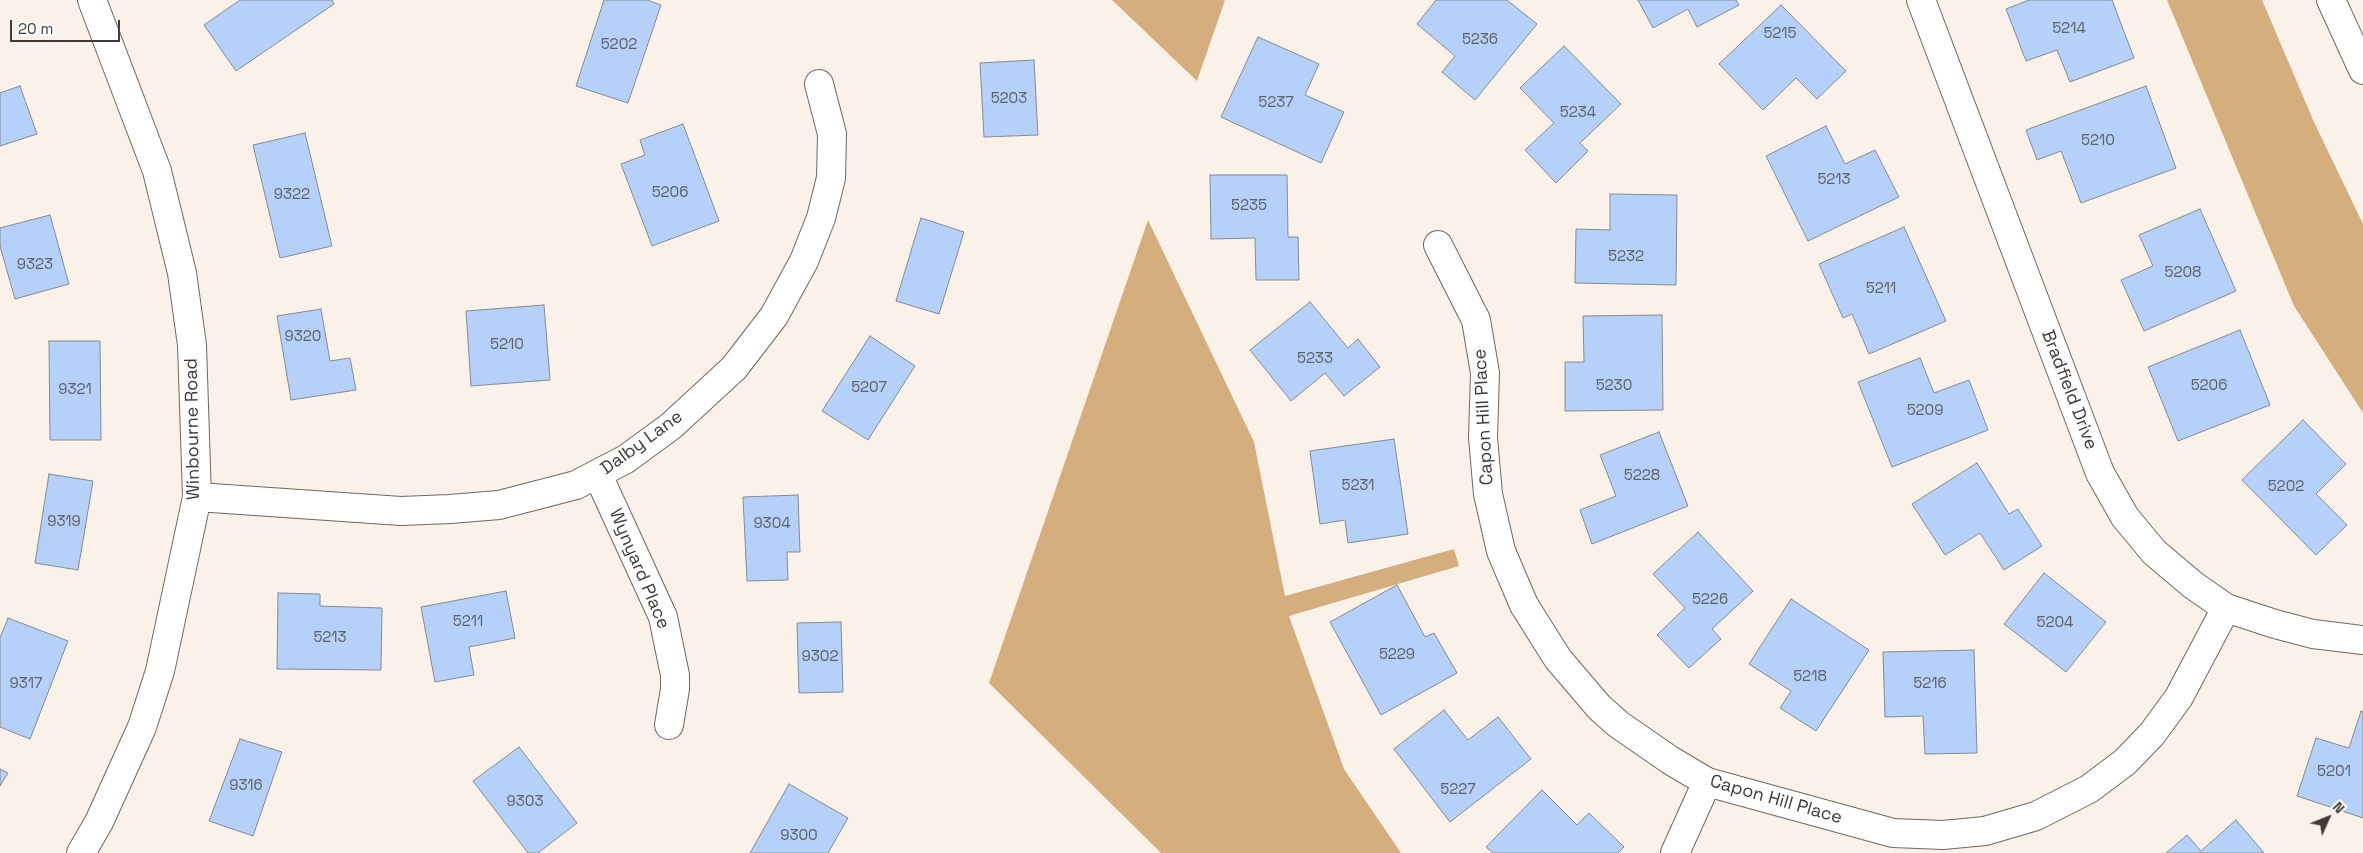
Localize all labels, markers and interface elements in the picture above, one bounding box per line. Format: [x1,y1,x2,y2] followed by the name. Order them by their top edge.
[12,10,122,42] scale bar
[18,19,53,38] text: 20 m
[2052,20,2086,38] house number: 5214
[1763,25,1797,43] house number: 5215
[1462,31,1498,49] house number: 5236
[601,36,637,54] house number: 5202
[991,90,1027,108] house number: 5203
[1258,94,1294,112] house number: 5237
[1560,104,1596,122] house number: 5234
[2081,132,2115,150] house number: 5210
[1817,171,1851,189] house number: 5213
[652,184,688,202] house number: 5206
[274,186,310,204] house number: 9322
[1231,197,1267,215] house number: 5235
[1608,248,1644,266] house number: 5232
[17,256,53,274] house number: 9323
[2165,264,2201,282] house number: 5208
[1866,280,1896,298] house number: 5211
[2036,327,2102,453] street label: Bradfield Drive
[285,328,321,346] house number: 9320
[490,336,524,354] house number: 5210
[1470,348,1498,486] street label: Capon Hill Place
[1297,350,1333,368] house number: 5233
[181,358,205,500] street label: Winbourne Road
[1596,377,1632,395] house number: 5230
[2191,377,2227,395] house number: 5206
[851,379,887,397] house number: 5207
[58,381,92,399] house number: 9321
[1907,402,1943,420] house number: 5209
[597,406,687,480] street label: Dalby Lane
[1624,467,1660,485] house number: 5228
[1342,477,1374,495] house number: 5231
[2268,478,2304,496] house number: 5202
[604,506,674,632] street label: Wynyard Place
[47,513,81,531] house number: 9319
[753,515,791,533] house number: 9304
[1692,591,1728,609] house number: 5226
[453,613,483,631] house number: 5211
[2037,614,2073,632] house number: 5204
[313,629,347,647] house number: 5213
[1379,646,1415,664] house number: 5229
[802,648,838,666] house number: 9302
[1793,668,1827,686] house number: 5218
[10,675,42,693] house number: 9317
[1913,675,1947,693] house number: 5216
[2317,763,2351,781] house number: 5201
[1707,771,1845,829] street label: Capon Hill Place
[229,777,263,795] house number: 9316
[1440,781,1476,799] house number: 5227
[507,793,543,811] house number: 9303
[2303,793,2353,843] north arrow
[2329,798,2349,817] text: N
[780,827,818,845] house number: 9300

